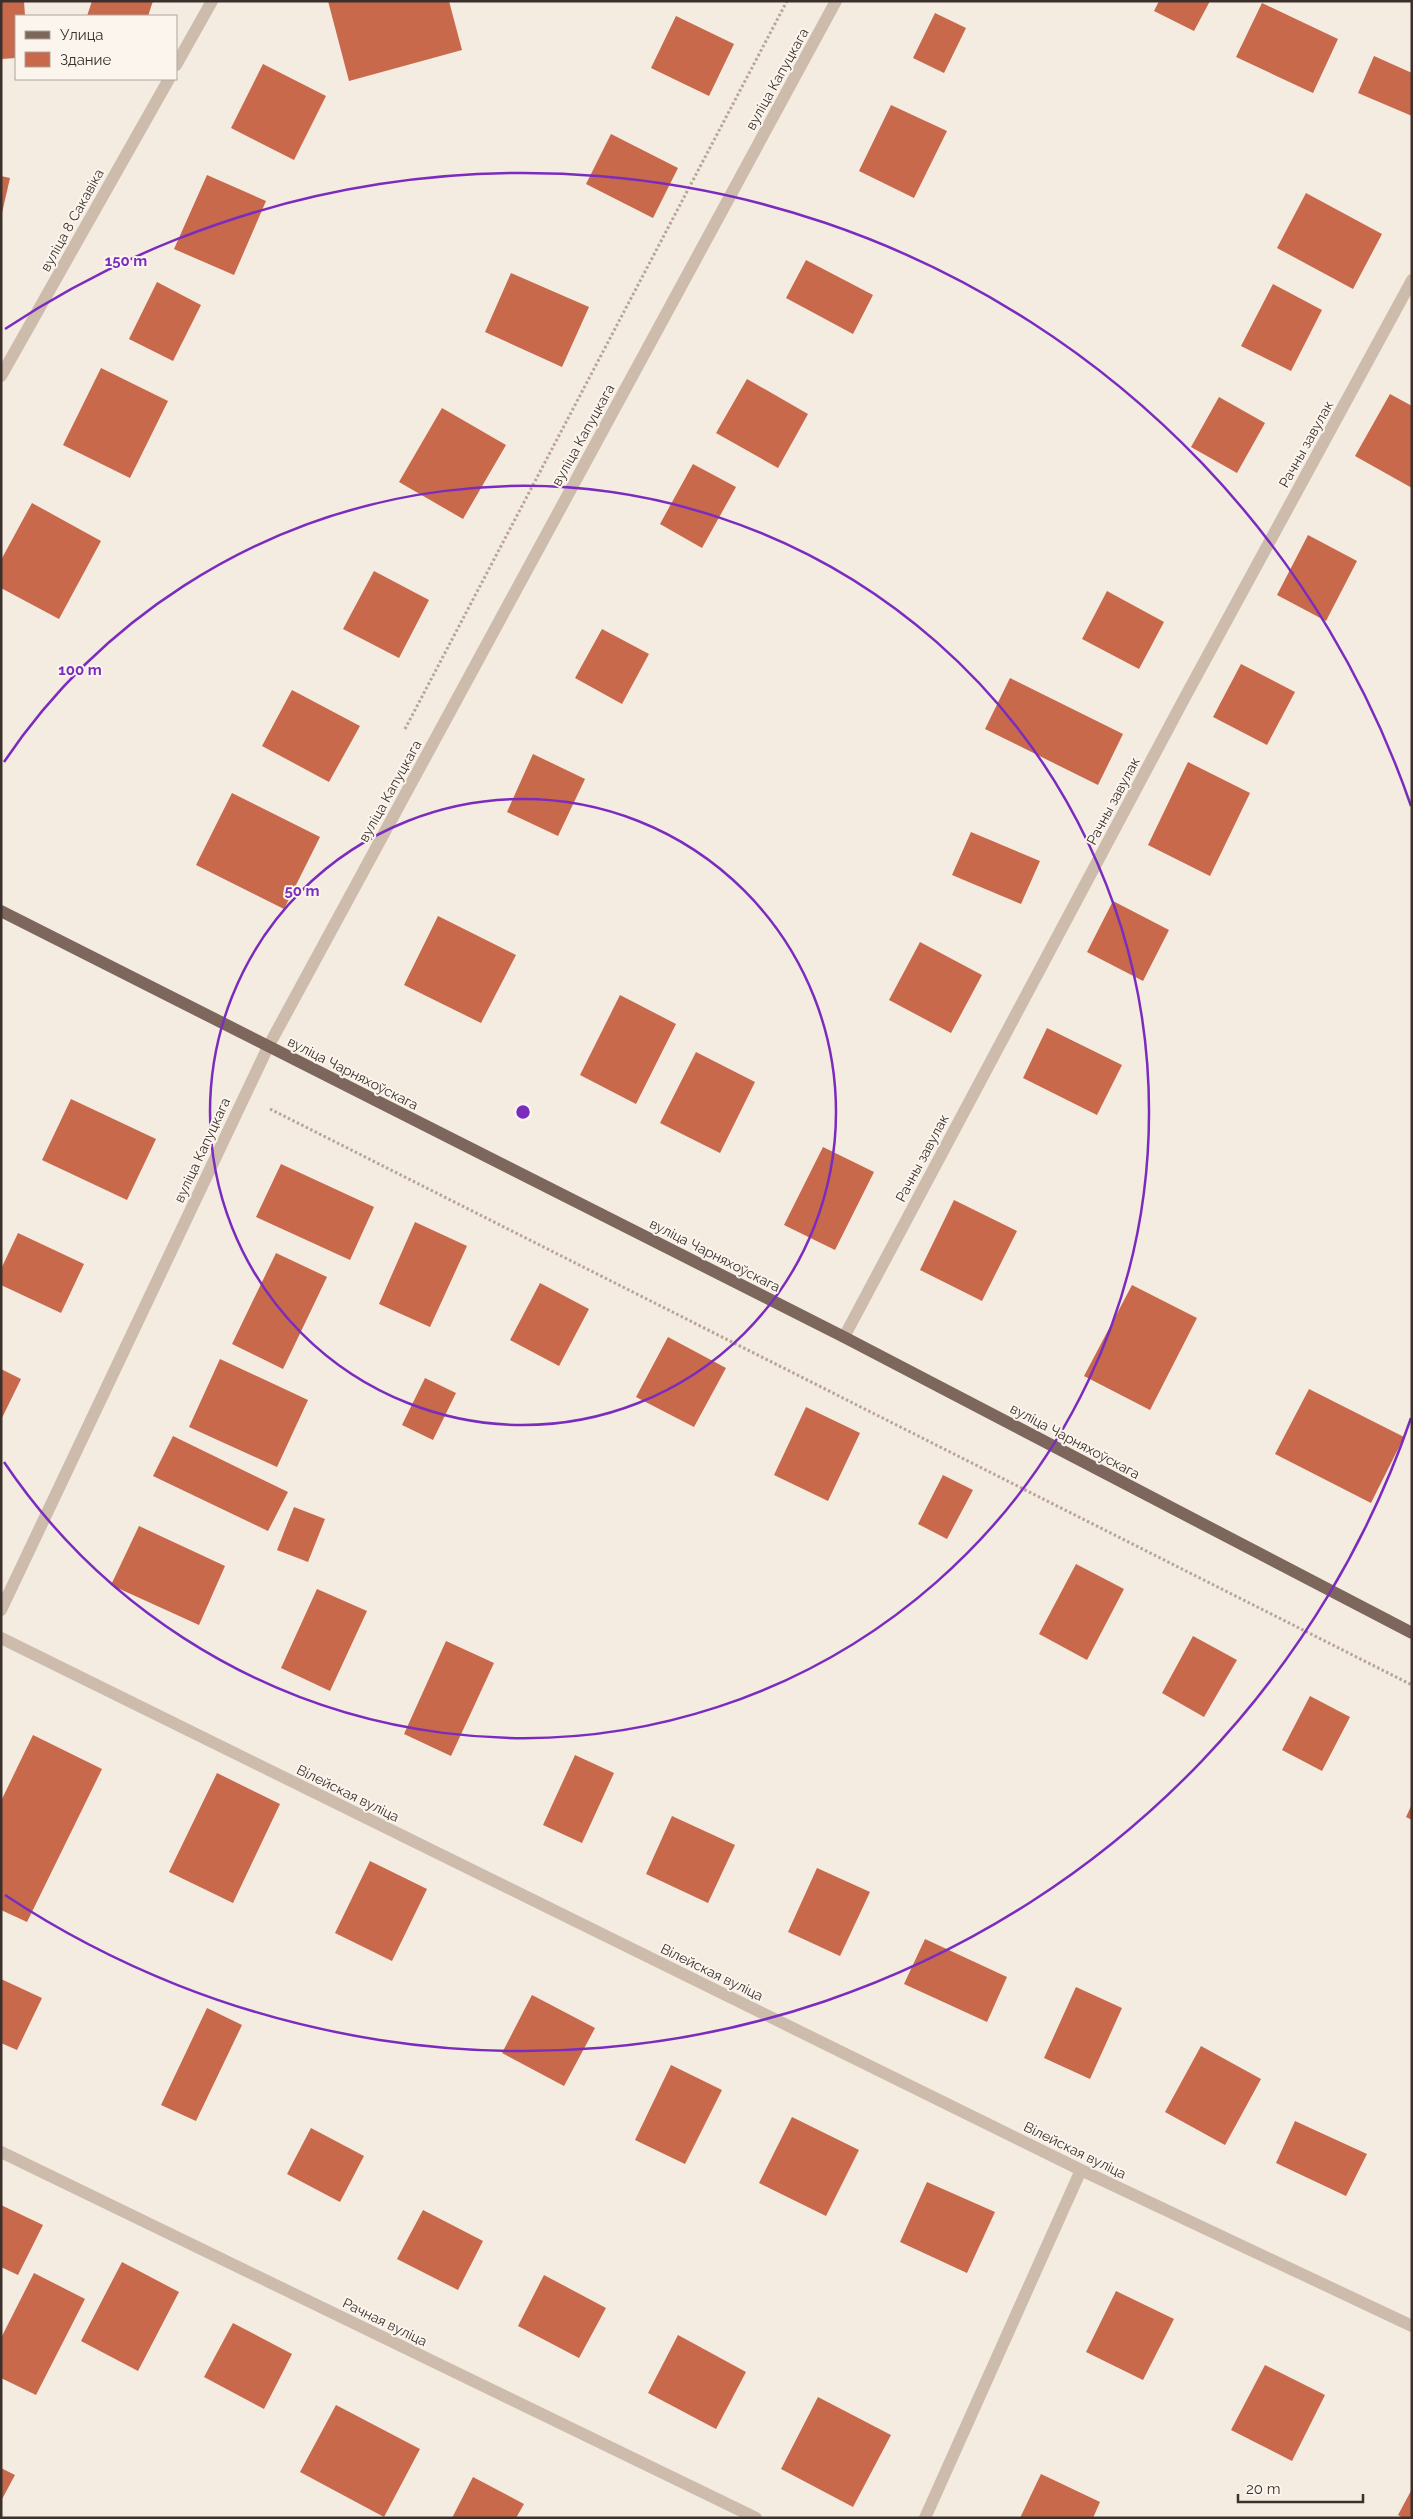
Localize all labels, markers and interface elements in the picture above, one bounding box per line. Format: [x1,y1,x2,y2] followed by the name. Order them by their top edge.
[15,15,178,80] legend
[742,25,812,133] street label: вуліца Капуцкага
[60,26,104,44] text: Улица
[60,51,112,69] text: Здание
[37,166,107,274] street label: вуліца 8 Сакавіка
[105,252,147,270] text: 150 m
[548,381,618,489] street label: вуліца Капуцкага
[1276,398,1336,490] street label: Рачны завулак
[58,661,102,679] text: 100 m
[355,737,425,845] street label: вуліца Капуцкага
[1083,755,1143,847] street label: Рачны завулак
[284,882,320,900] text: 50 m
[285,1033,421,1113] street label: вуліца Чарняхоўскага
[171,1095,233,1205] street label: вуліца Капуцкага
[514,1103,532,1121] centre of rings
[892,1112,952,1204] street label: Рачны завулак
[647,1215,783,1295] street label: вуліца Чарняхоўскага
[1007,1400,1143,1482] street label: вуліца Чарняхоўскага
[294,1761,402,1825] street label: Вілейская вуліца
[658,1940,766,2004] street label: Вілейская вуліца
[1021,2118,1129,2182] street label: Вілейская вуліца
[340,2295,430,2349] street label: Рачная вуліца
[1238,2472,1363,2504] scale bar
[1246,2480,1281,2498] text: 20 m

